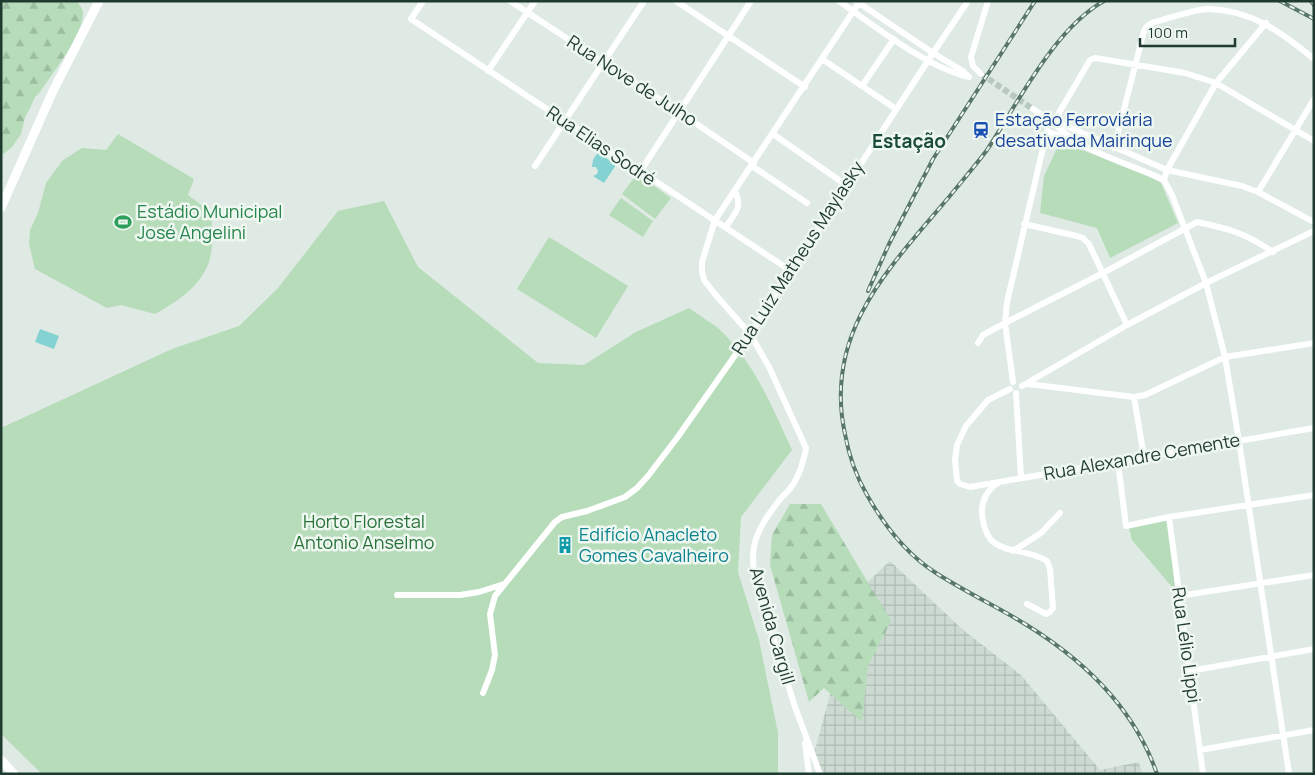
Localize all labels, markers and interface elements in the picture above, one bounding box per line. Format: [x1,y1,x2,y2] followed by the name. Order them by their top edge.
[1140,15,1235,47] scale bar
[1148,22,1188,43] text: 100 m
[563,29,702,131] street label: Rua Nove de Julho
[542,100,661,191] street label: Rua Elias Sodré
[995,107,1173,152] place label: Estação Ferroviária desativada Mairinque
[971,120,991,140] station icon: Estação Ferroviária desativada Mairinque
[872,128,946,154] district label: Estação
[725,156,869,359] street label: Rua Luiz Matheus Maylasky
[137,199,283,244] place label: Estádio Municipal José Angelini
[113,212,133,232] sports icon: Estádio Municipal José Angelini
[1042,427,1242,485] street label: Rua Alexandre Cemente
[294,509,434,554] park label: Horto Florestal Antonio Anselmo
[579,522,729,567] place label: Edifício Anacleto Gomes Cavalheiro
[555,535,575,555] building icon: Edifício Anacleto Gomes Cavalheiro
[745,564,801,687] street label: Avenida Cargill
[1167,585,1207,704] street label: Rua Lélio Lippi

